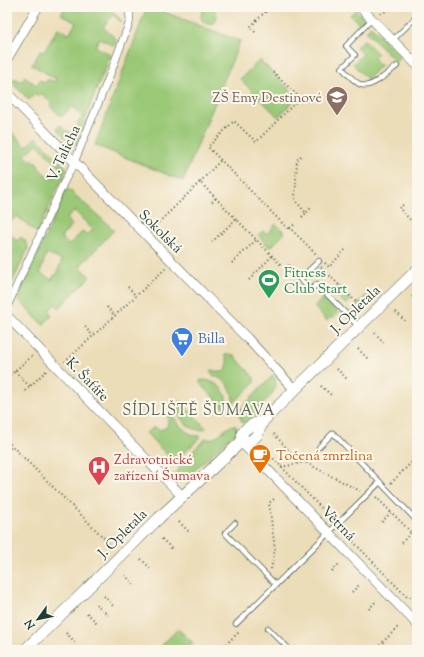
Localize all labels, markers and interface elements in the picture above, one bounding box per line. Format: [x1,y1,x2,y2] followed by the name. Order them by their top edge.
[324,84,350,117] school or university icon: ZŠ Emy Destinové
[213,89,322,109] place label: ZŠ Emy Destinové
[43,122,87,185] street label: V. Talicha
[133,206,186,259] street label: Sokolská
[284,264,347,300] place label: Fitness Club Start
[256,267,282,300] sports icon: Fitness Club Start
[326,281,386,340] street label: J. Opletala
[169,325,195,358] supermarket icon: Billa
[198,330,226,350] place label: Billa
[61,354,113,407] street label: K. Šafáře
[122,400,276,422] district label: SÍDLIŠTĚ ŠUMAVA
[247,442,273,475] cafe icon: Točená zmrzlina
[276,447,373,467] place label: Točená zmrzlina
[114,451,210,487] place label: Zdravotnické zařízení Šumava
[86,454,112,487] hospital icon: Zdravotnické zařízení Šumava
[316,503,359,547] street label: Větrná
[94,505,153,564] street label: J. Opletala
[18,599,58,639] north arrow
[21,616,40,633] text: N

